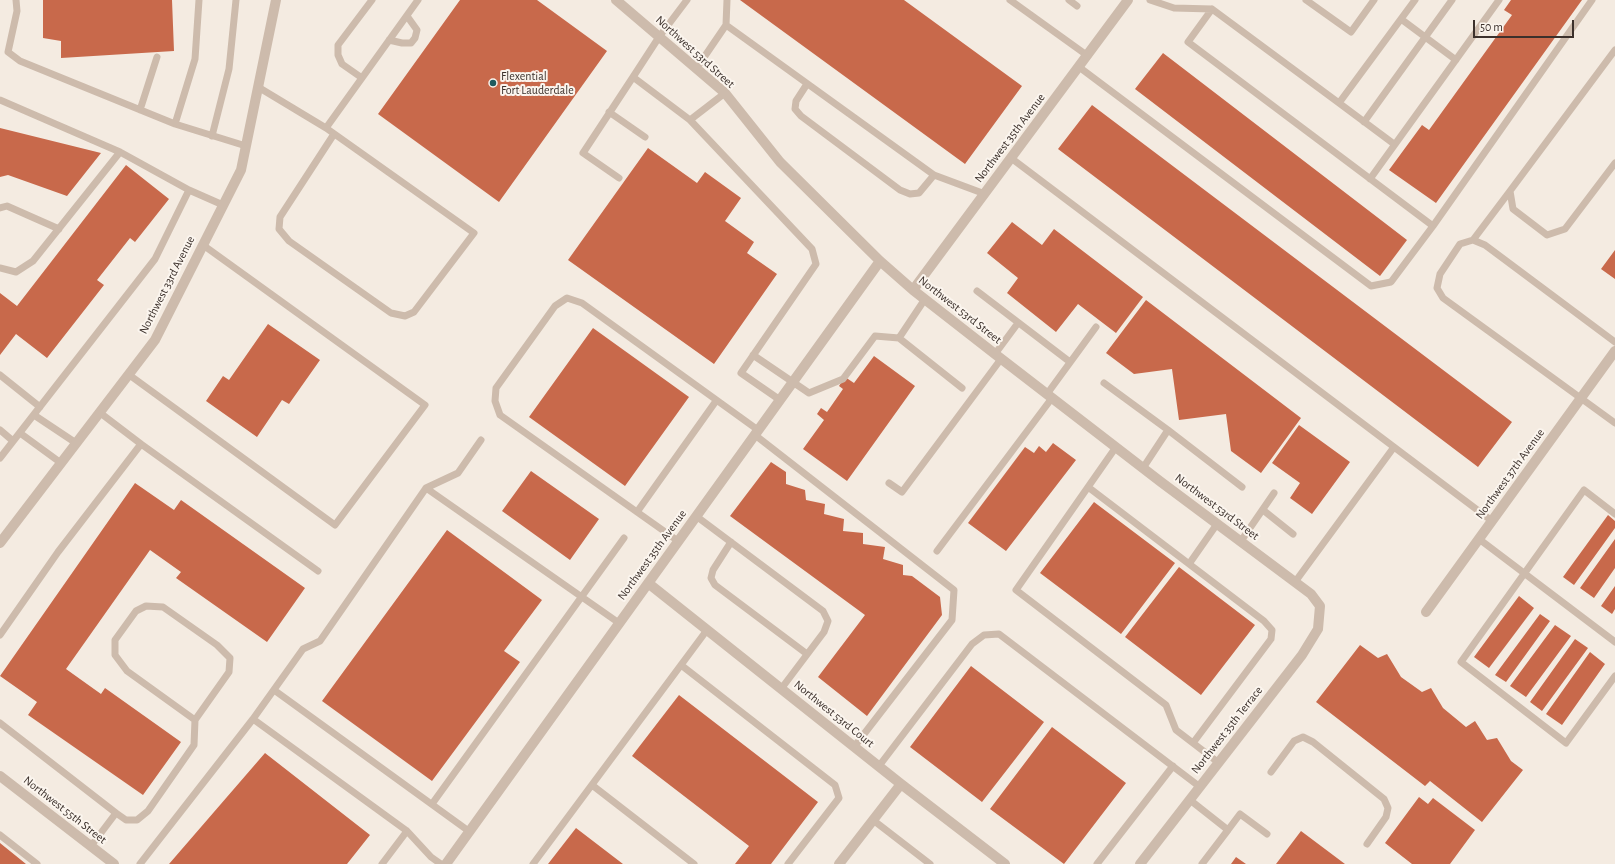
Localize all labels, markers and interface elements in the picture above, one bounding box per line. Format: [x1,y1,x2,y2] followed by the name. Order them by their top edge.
[1475,12,1576,38] scale bar
[653,13,737,91] street label: Northwest 53rd Street
[1480,21,1503,33] text: 50 m
[501,69,574,97] place label: Flexential Fort Lauderdale
[488,78,498,88] marker: Flexential Fort Lauderdale
[972,90,1048,186] street label: Northwest 35th Avenue
[136,234,198,336] street label: Northwest 33rd Avenue
[916,273,1004,347] street label: Northwest 53rd Street
[1472,426,1548,522] street label: Northwest 37th Avenue
[1172,471,1262,543] street label: Northwest 53rd Street
[614,507,690,603] street label: Northwest 35th Avenue
[791,677,877,751] street label: Northwest 53rd Court
[1188,683,1266,777] street label: Northwest 35th Terrace
[21,773,109,847] street label: Northwest 55th Street

